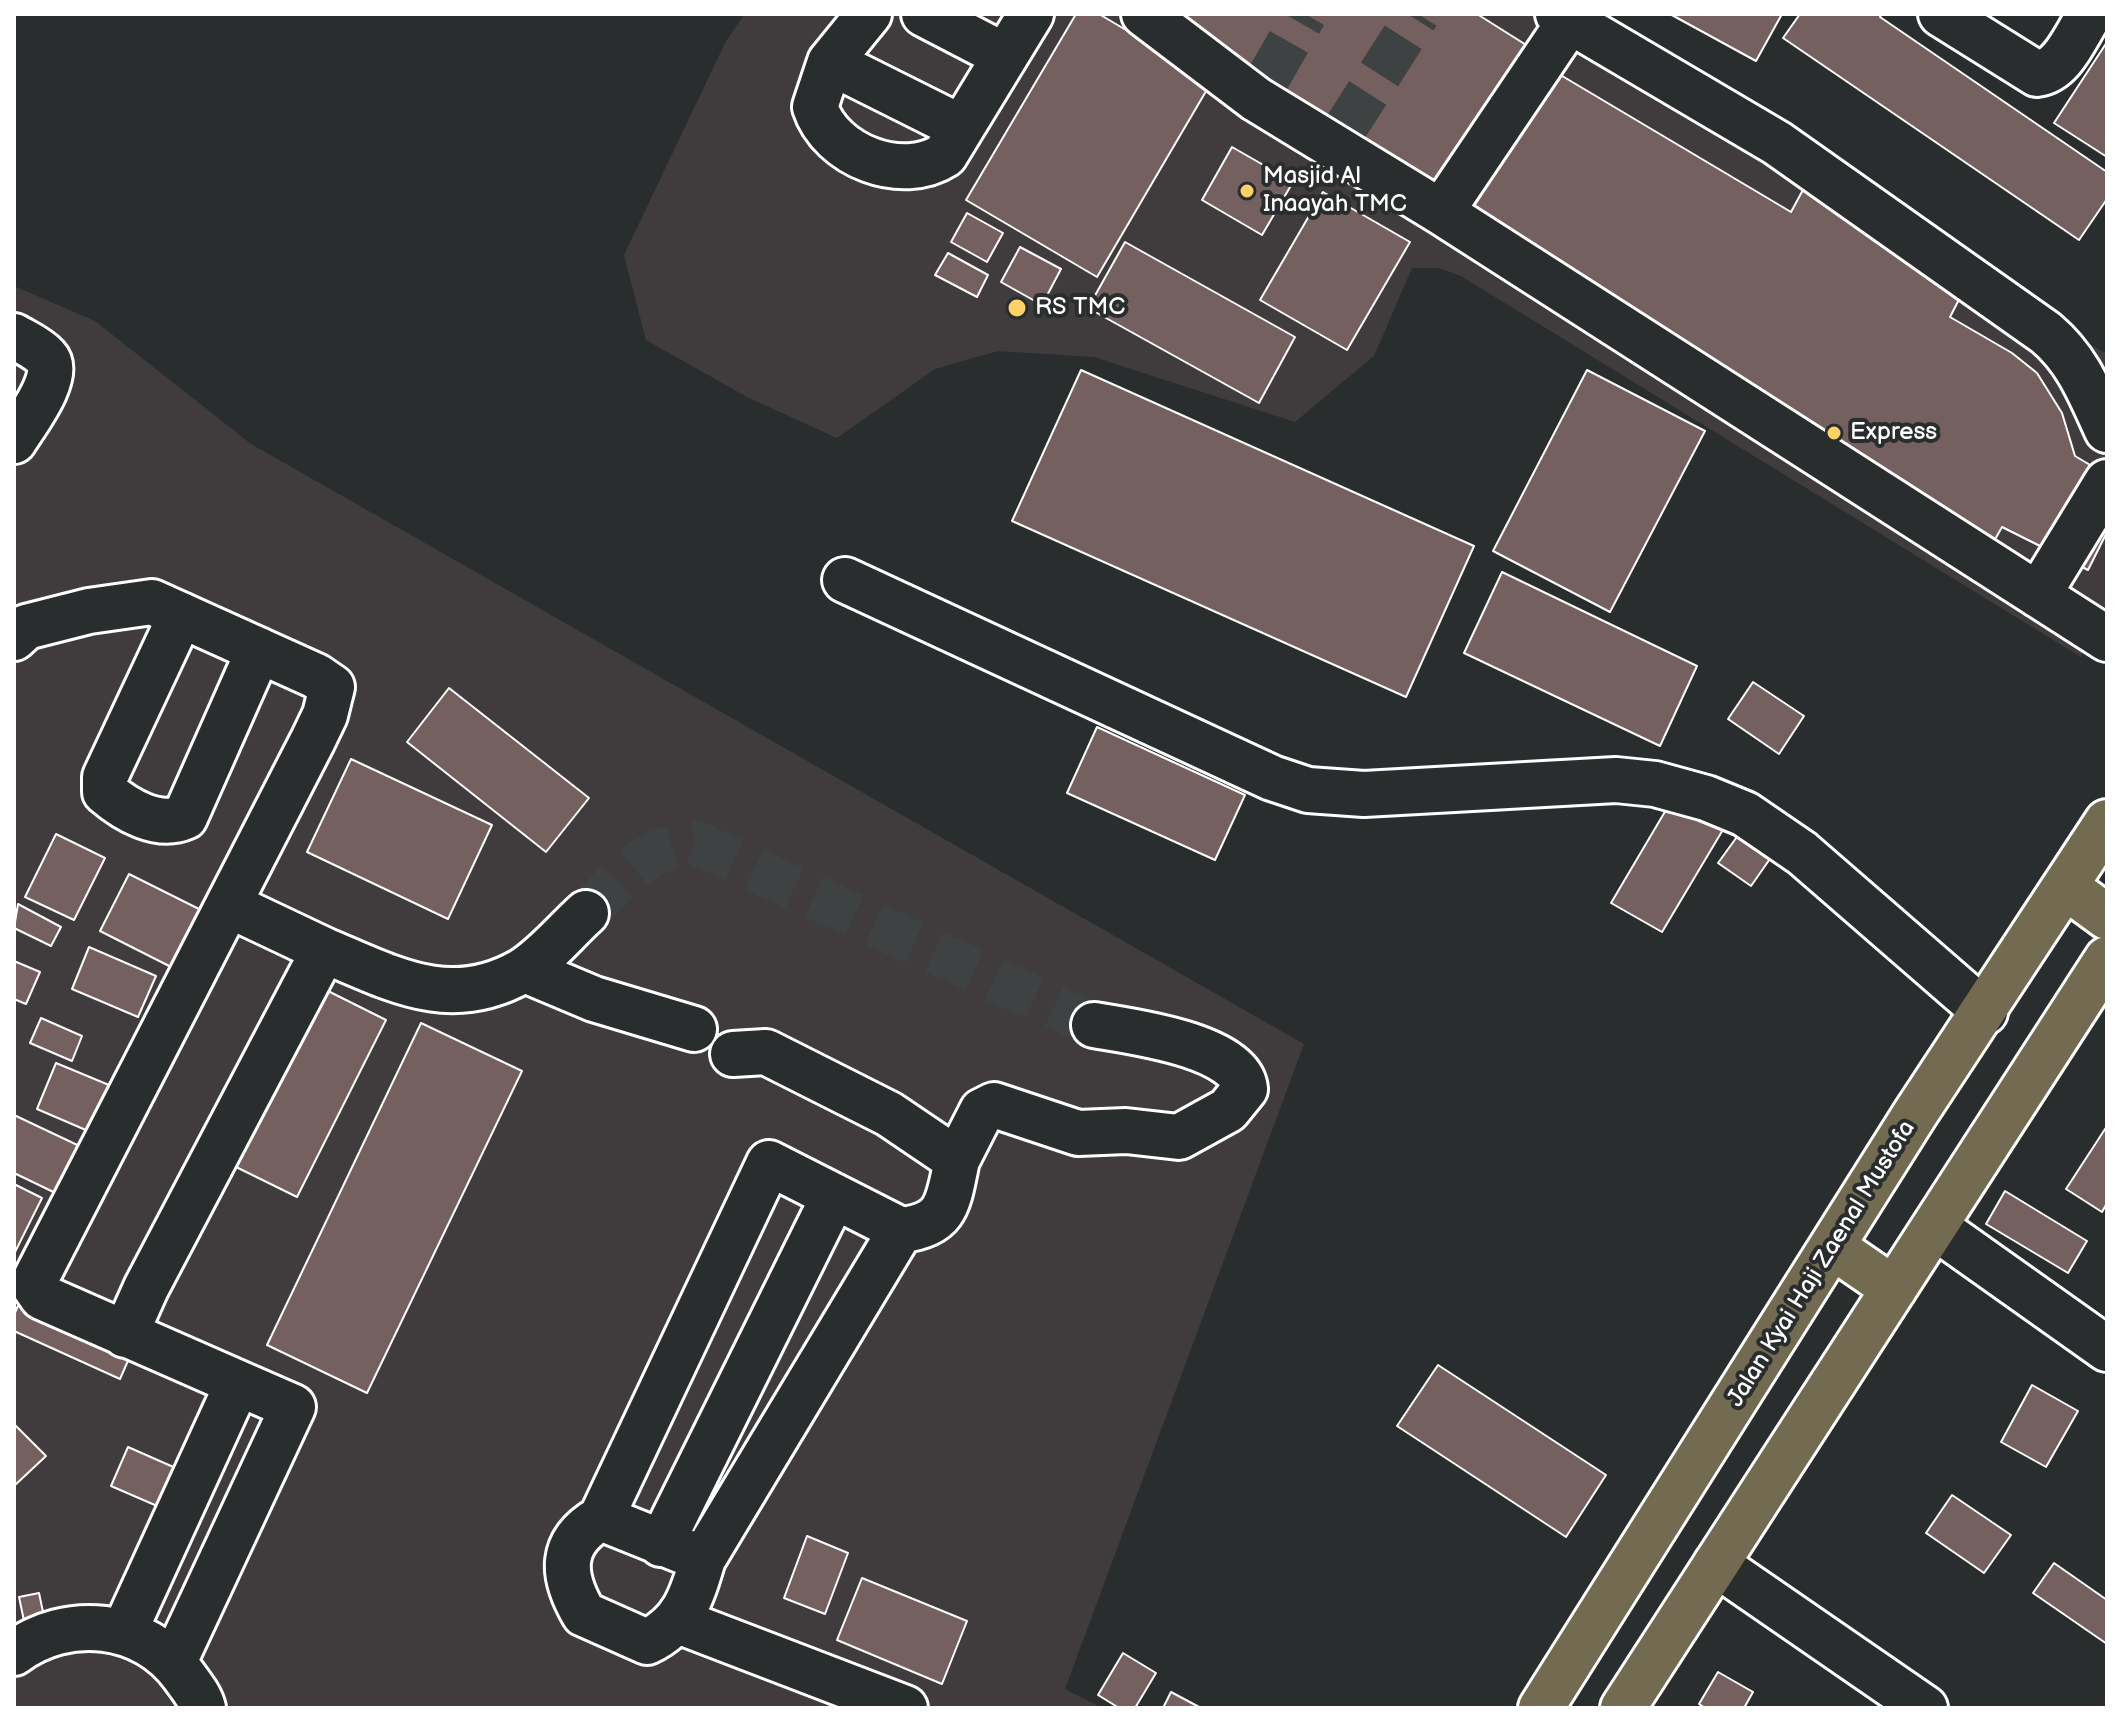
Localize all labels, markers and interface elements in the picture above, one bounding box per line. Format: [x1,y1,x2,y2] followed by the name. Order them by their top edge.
[1263,163,1407,219] place label: Masjid Al Inaayah TMC
[1238,182,1256,200] marker: Masjid Al Inaayah TMC
[1035,294,1125,322] place label: RS TMC
[1006,297,1028,319] marker: RS TMC
[1850,419,1937,447] place label: Express
[1825,424,1843,442] marker: Express
[1722,1116,1922,1412] street label: Jalan Kyai Haji Zaenal Mustofa

